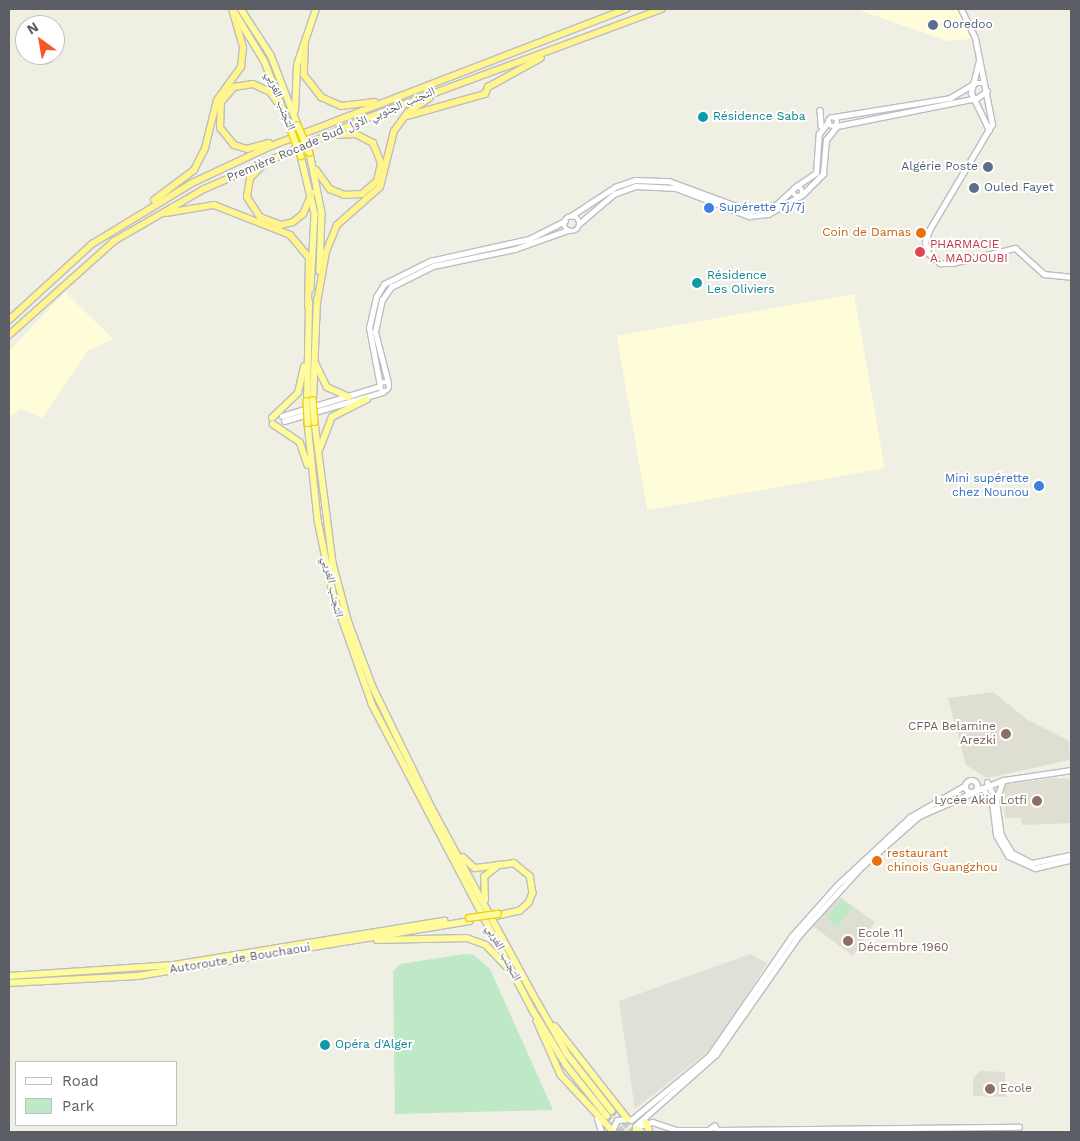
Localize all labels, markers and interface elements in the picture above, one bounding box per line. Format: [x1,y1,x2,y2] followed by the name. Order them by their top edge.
[15,15,65,65] north arrow
[943,18,993,32] place label: Ooredoo
[24,19,41,38] text: N
[927,19,939,31] marker: Ooredoo
[262,70,298,132] street label: التجنب الغربي
[225,84,437,186] street label: Première Rocade Sud التجنب الجنوبي الأول
[713,110,806,124] place label: Résidence Saba
[697,111,709,123] marker: Résidence Saba
[901,160,978,174] place label: Algérie Poste
[982,161,994,173] marker: Algérie Poste
[984,181,1054,195] place label: Ouled Fayet
[968,182,980,194] marker: Ouled Fayet
[719,201,805,215] place label: Supérette 7j/7j
[703,202,715,214] marker: Supérette 7j/7j
[822,226,911,240] place label: Coin de Damas
[915,227,927,239] marker: Coin de Damas
[930,238,1008,266] place label: PHARMACIE A. MADJOUBI
[914,246,926,258] marker: PHARMACIE A. MADJOUBI
[707,269,774,297] place label: Résidence Les Oliviers
[691,277,703,289] marker: Résidence Les Oliviers
[945,472,1029,500] place label: Mini supérette chez Nounou
[1033,480,1045,492] marker: Mini supérette chez Nounou
[318,555,346,619] street label: التجنب الغربي
[907,720,996,748] place label: CFPA Belamine Arezki
[1000,728,1012,740] marker: CFPA Belamine Arezki
[934,794,1027,808] place label: Lycée Akid Lotfi
[1031,795,1043,807] marker: Lycée Akid Lotfi
[887,847,998,875] place label: restaurant chinois Guangzhou
[871,855,883,867] marker: restaurant chinois Guangzhou
[482,922,524,984] street label: التجنب الغربي
[858,927,949,955] place label: Ecole 11 Décembre 1960
[842,935,854,947] marker: Ecole 11 Décembre 1960
[168,941,312,977] street label: Autoroute de Bouchaoui
[335,1038,413,1052] place label: Opéra d'Alger
[319,1039,331,1051] marker: Opéra d'Alger
[15,1061,178,1126] legend
[62,1072,99,1090] text: Road
[1000,1082,1032,1096] place label: Ecole
[984,1083,996,1095] marker: Ecole
[62,1097,94,1115] text: Park

